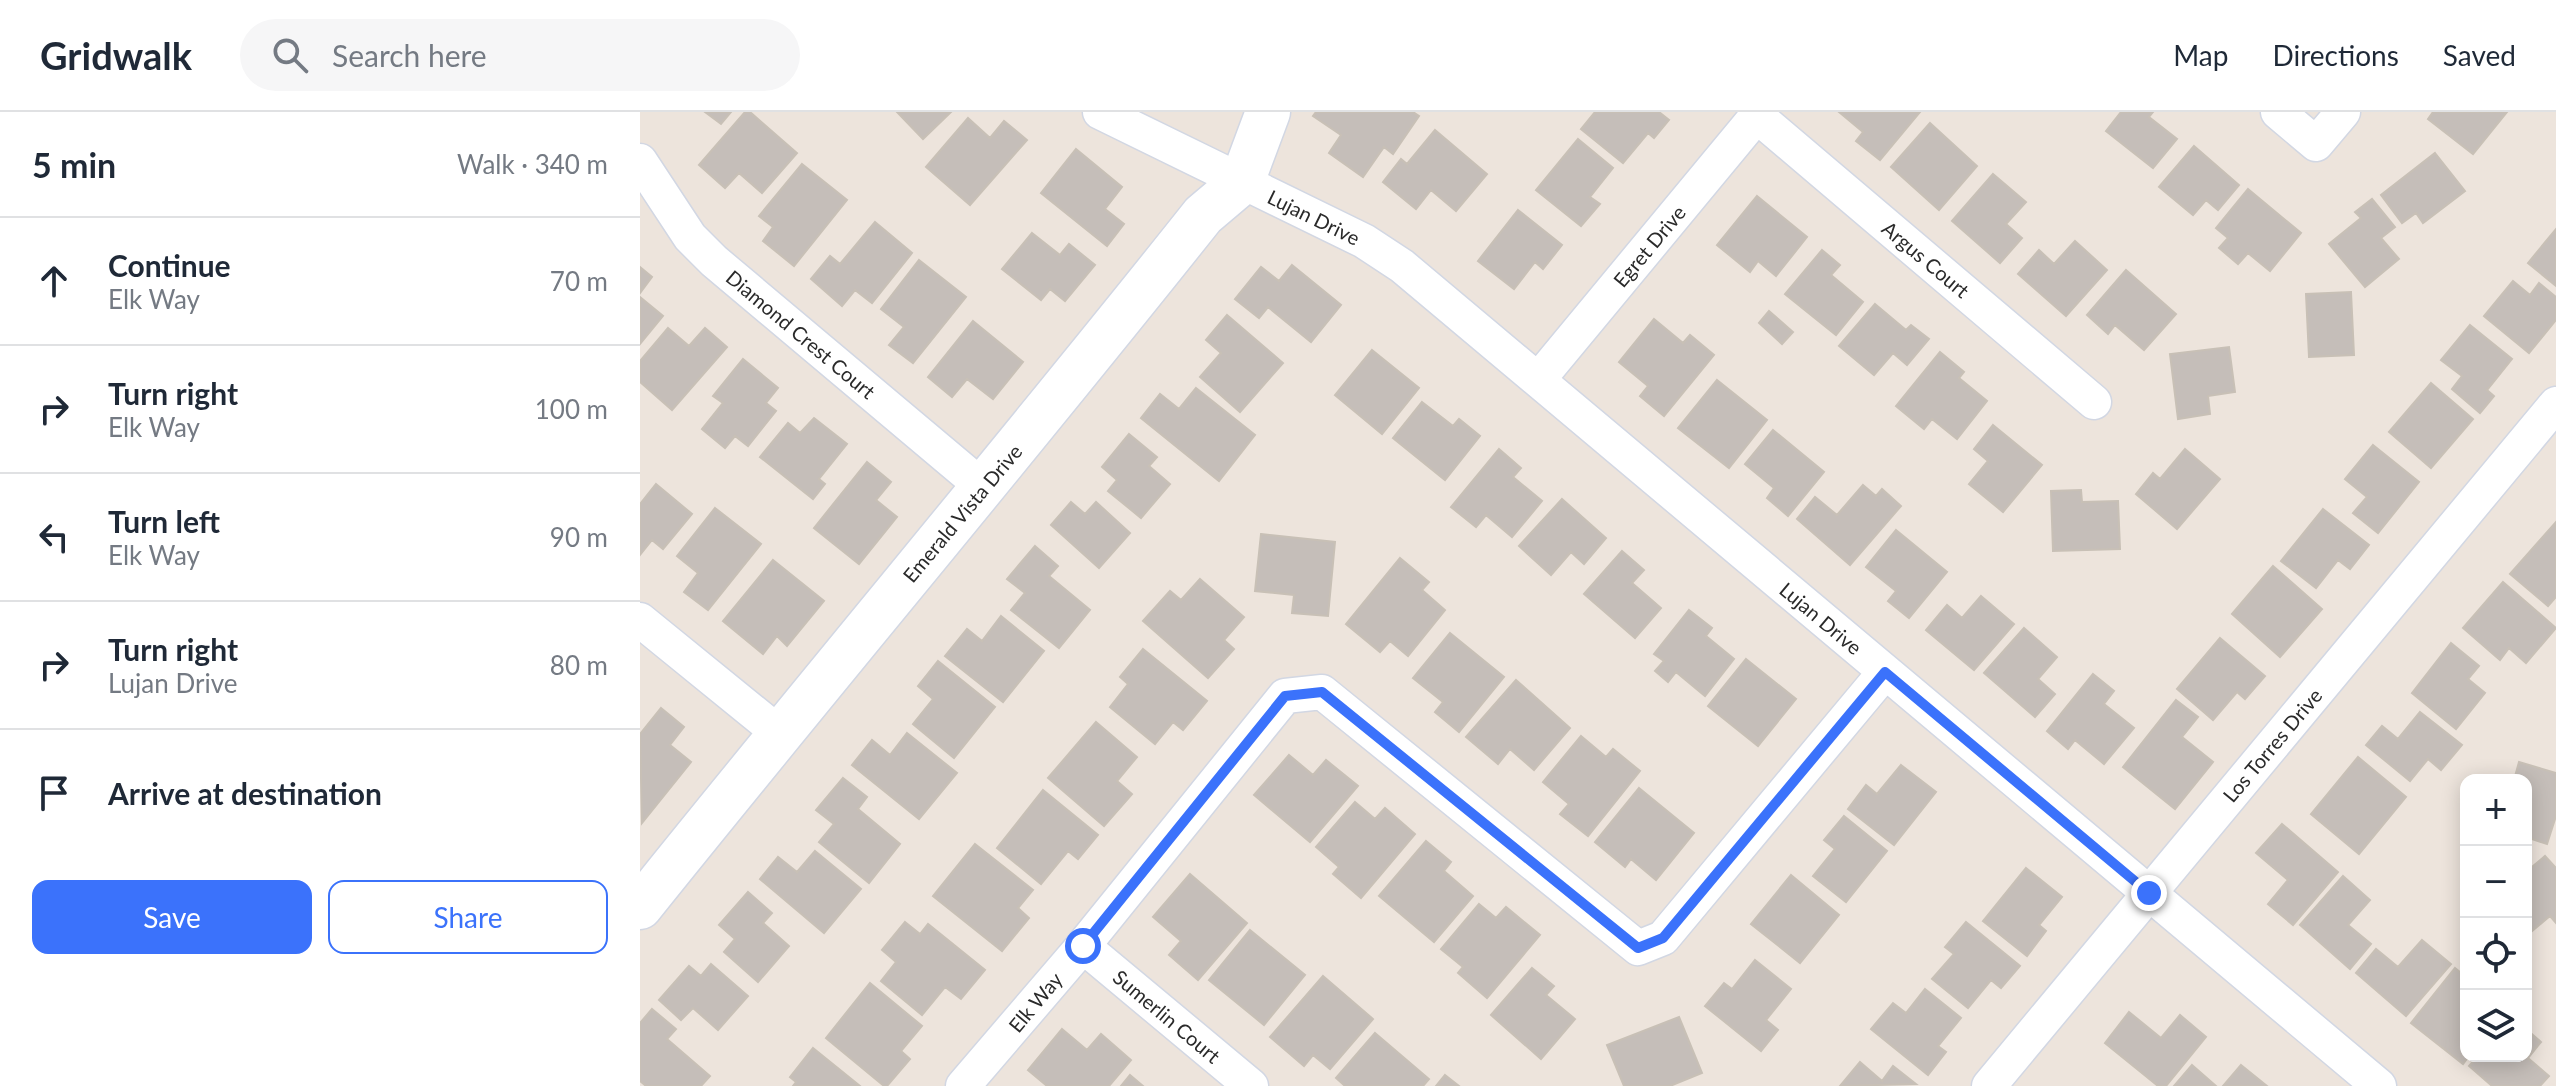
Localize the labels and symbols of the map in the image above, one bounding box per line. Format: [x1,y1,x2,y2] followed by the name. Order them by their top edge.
[1264,184,1364,250] street label: Lujan Drive
[1608,200,1690,292] street label: Egret Drive
[1878,216,1974,302] street label: Argus Court
[722,265,880,403] street label: Diamond Crest Court
[897,439,1027,587] street label: Emerald Vista Drive
[1775,577,1867,659] street label: Lujan Drive
[2218,683,2326,807] street label: Los Torres Drive
[2131,875,2167,911] route end
[1065,928,1101,964] route start
[1109,964,1225,1068] street label: Sumerlin Court
[1003,967,1067,1037] street label: Elk Way

